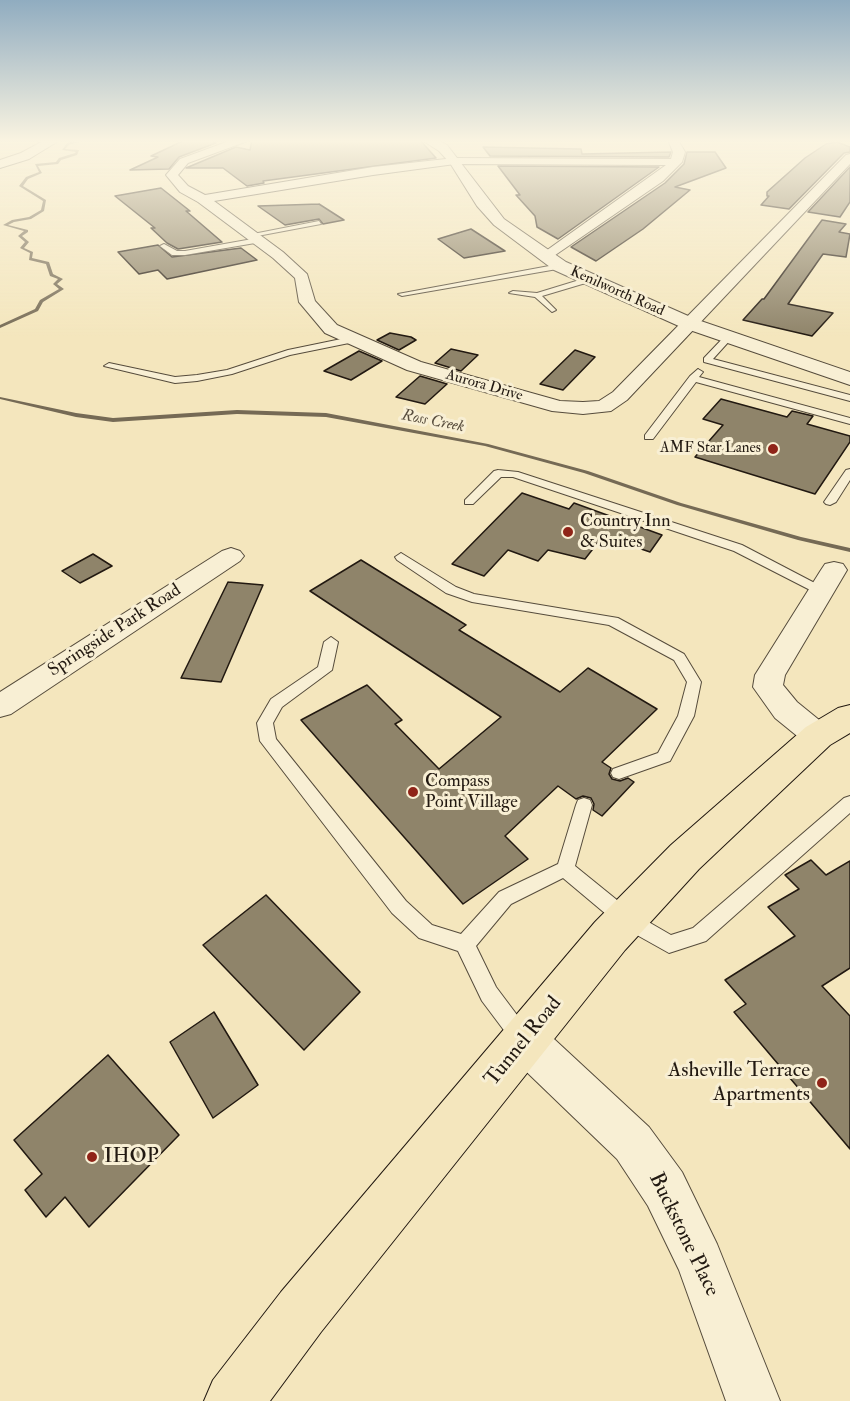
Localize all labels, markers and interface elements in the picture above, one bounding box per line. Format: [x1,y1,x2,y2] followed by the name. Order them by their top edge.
[567,263,667,321] street label: Kenilworth Road
[443,366,525,406] street label: Aurora Drive
[400,407,466,437] water label: Ross Creek
[660,440,761,458] place label: AMF Star Lanes
[766,442,780,456] marker: AMF Star Lanes
[580,511,670,554] place label: Country Inn & Suites
[561,525,575,539] marker: Country Inn & Suites
[45,580,185,682] street label: Springside Park Road
[425,771,518,814] place label: Compass Point Village
[406,785,420,799] marker: Compass Point Village
[480,992,568,1092] street label: Tunnel Road
[668,1058,810,1108] place label: Asheville Terrace Apartments
[815,1076,829,1090] marker: Asheville Terrace Apartments
[104,1144,159,1170] place label: IHOP
[85,1150,99,1164] marker: IHOP
[642,1169,724,1301] street label: Buckstone Place

